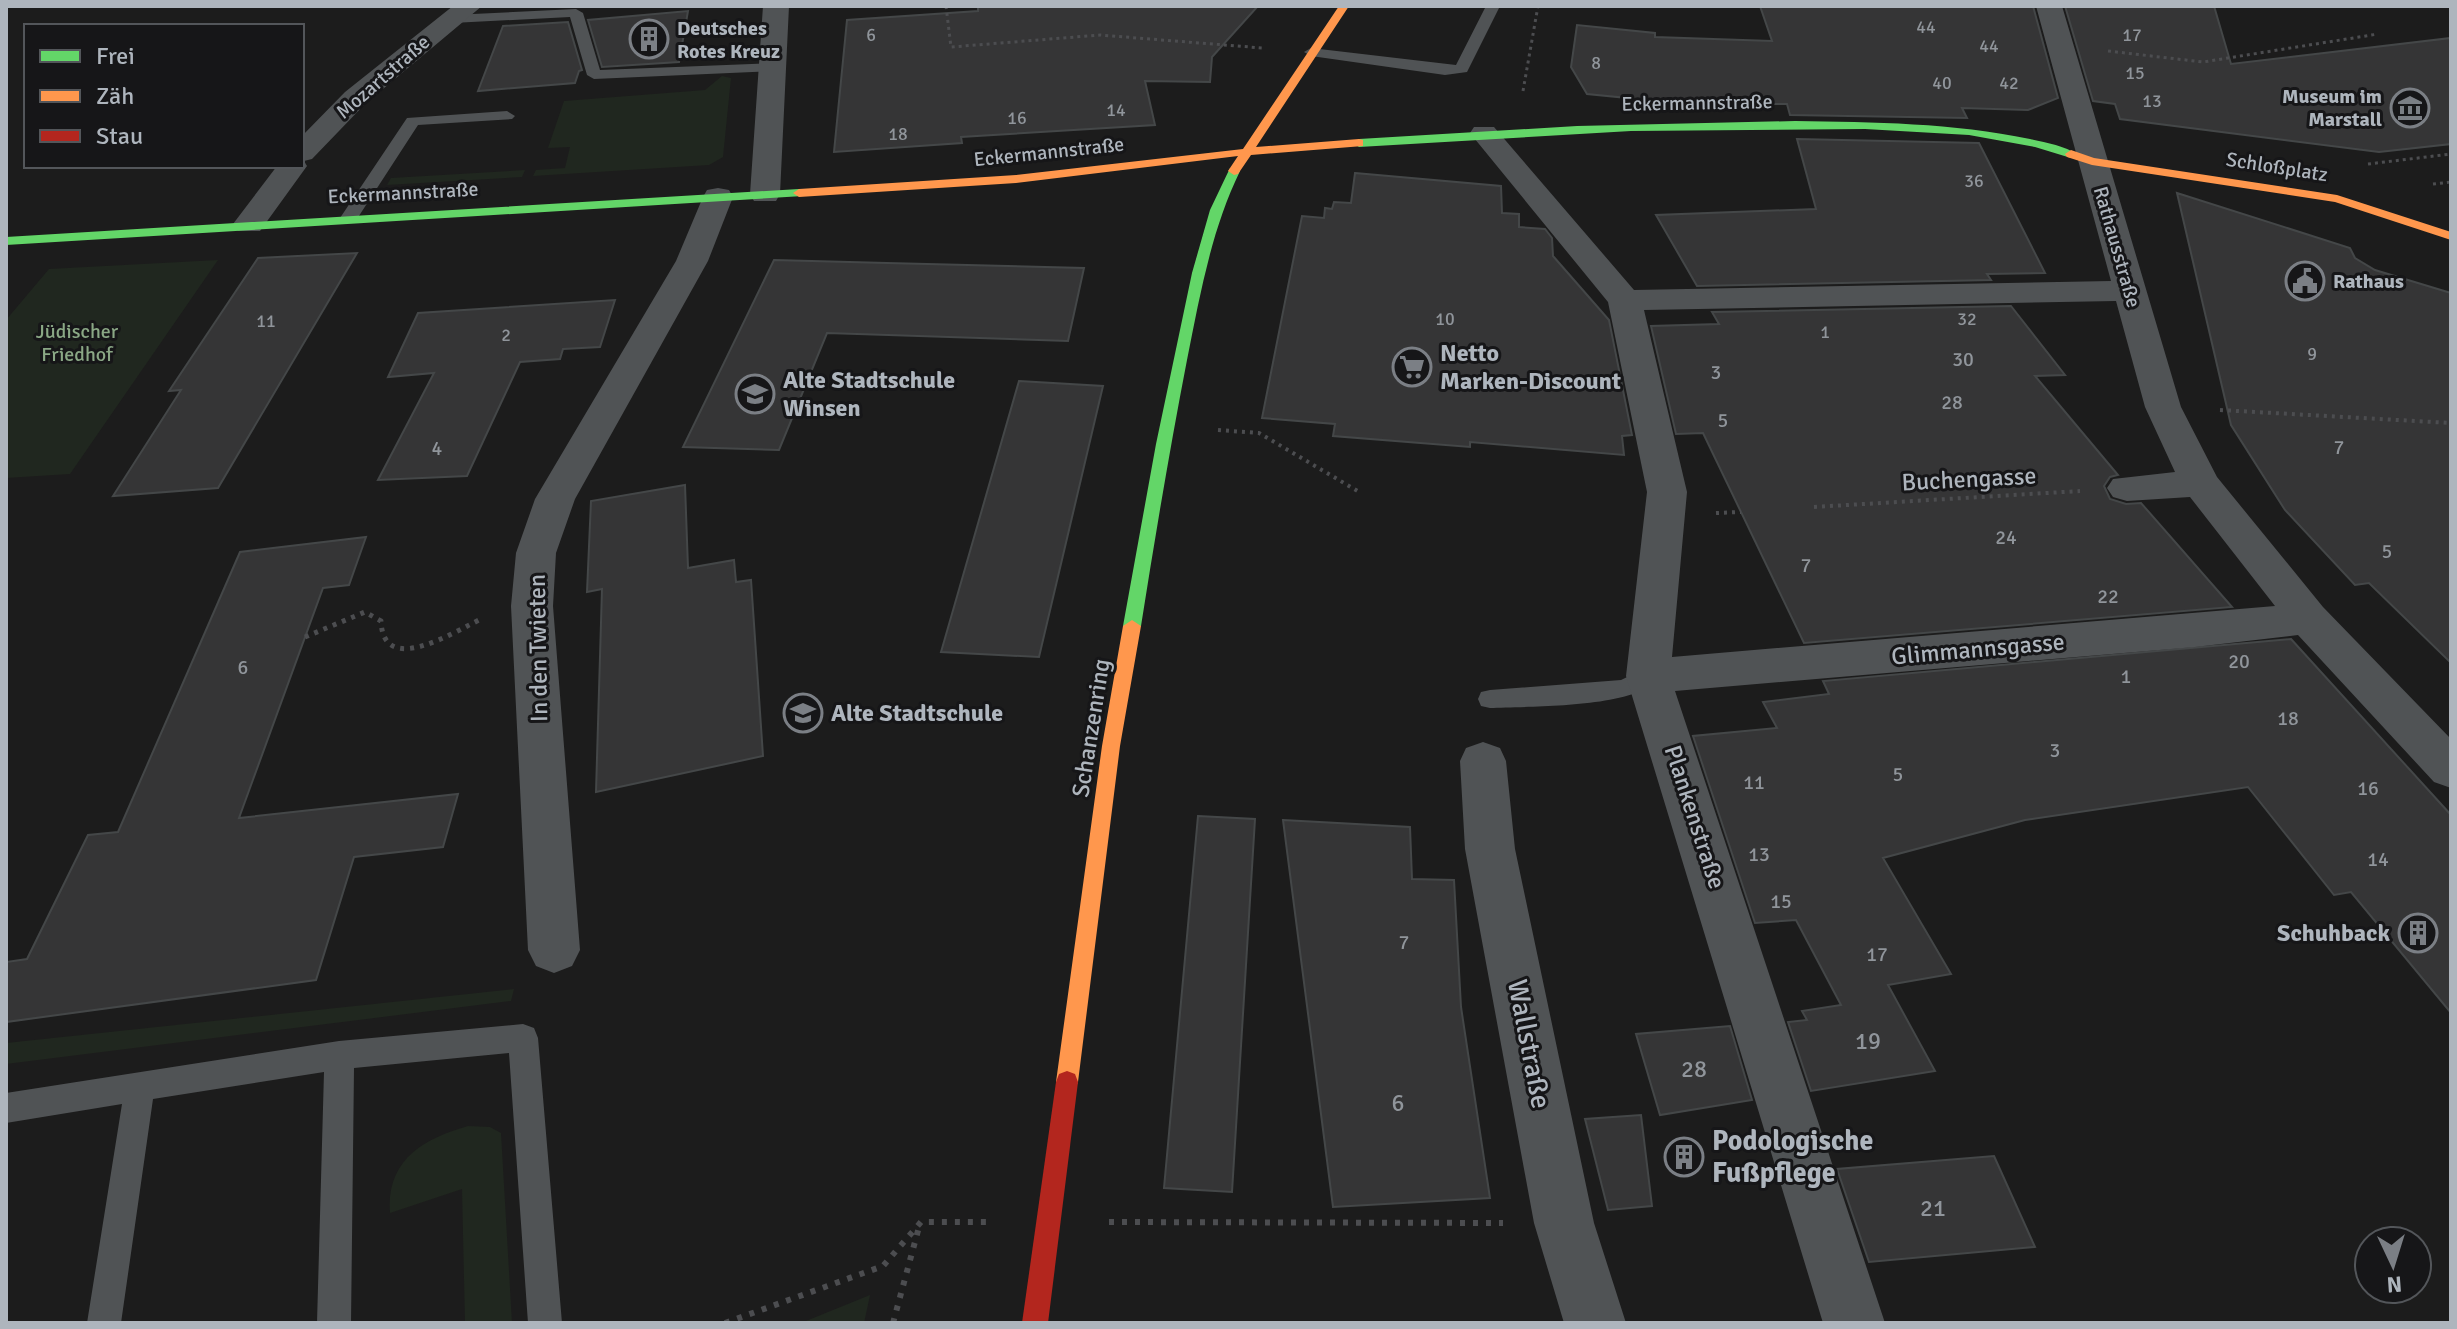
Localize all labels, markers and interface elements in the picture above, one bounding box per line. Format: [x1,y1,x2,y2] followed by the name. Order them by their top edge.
[677,16,780,64] place label: Deutsches Rotes Kreuz
[1916,16,1936,38] house number: 44
[628,18,670,60] building icon: Deutsches Rotes Kreuz
[24,24,304,168] legend
[866,24,876,46] house number: 6
[2122,24,2142,46] house number: 17
[331,30,435,124] street label: Mozartstraße
[1979,35,1999,57] house number: 44
[96,41,135,71] text: Frei
[1591,52,1601,74] house number: 8
[2125,62,2145,84] house number: 15
[1932,72,1952,94] house number: 40
[1999,72,2019,94] house number: 42
[96,81,134,111] text: Zäh
[2282,84,2382,132] place label: Museum im Marstall
[2389,87,2431,129] museum icon: Museum im Marstall
[1621,89,1773,117] street label: Eckermannstraße
[2142,90,2162,112] house number: 13
[1106,99,1126,121] house number: 14
[1007,107,1027,129] house number: 16
[96,121,143,151] text: Stau
[888,123,908,145] house number: 18
[973,132,1125,172] street label: Eckermannstraße
[2224,147,2330,187] street label: Schloßplatz
[1964,170,1984,192] house number: 36
[327,177,479,209] street label: Eckermannstraße
[2088,183,2146,311] street label: Rathausstraße
[2284,260,2326,302] public building icon: Rathaus
[2333,269,2404,294] place label: Rathaus
[1435,308,1455,330] house number: 10
[1957,308,1977,330] house number: 32
[256,310,276,332] house number: 11
[36,319,119,367] park label: Jüdischer Friedhof
[1820,321,1830,343] house number: 1
[501,324,511,346] house number: 2
[1440,338,1621,396] place label: Netto Marken-Discount
[2307,343,2317,365] house number: 9
[1391,346,1433,388] supermarket icon: Netto Marken-Discount
[1952,347,1974,372] house number: 30
[1711,360,1721,385] house number: 3
[783,365,955,423] place label: Alte Stadtschule Winsen
[734,373,776,415] school or university icon: Alte Stadtschule Winsen
[1941,390,1963,415] house number: 28
[1718,408,1728,433] house number: 5
[2334,435,2344,460] house number: 7
[432,436,443,461] house number: 4
[1901,460,2037,498] street label: Buchengasse
[1995,525,2017,550] house number: 24
[2382,539,2392,564] house number: 5
[1801,553,1811,578] house number: 7
[522,574,554,722] street label: In den Twieten
[2097,584,2119,609] house number: 22
[1890,626,2066,672] street label: Glimmannsgasse
[2228,649,2250,674] house number: 20
[238,655,248,680] house number: 6
[1065,657,1117,799] street label: Schanzenring
[2121,664,2131,689] house number: 1
[782,692,824,734] school or university icon: Alte Stadtschule
[831,698,1003,728] place label: Alte Stadtschule
[2277,706,2299,731] house number: 18
[2050,738,2060,763] house number: 3
[1658,741,1732,893] street label: Plankenstraße
[1893,762,1903,787] house number: 5
[1743,770,1765,795] house number: 11
[2357,776,2379,801] house number: 16
[1748,842,1770,867] house number: 13
[2367,847,2389,872] house number: 14
[1770,889,1792,914] house number: 15
[2397,912,2439,954] building icon: Schuhback
[2277,918,2390,948] place label: Schuhback
[1399,930,1409,955] house number: 7
[1866,942,1888,967] house number: 17
[1500,976,1558,1112] street label: Wallstraße
[1855,1026,1881,1056] house number: 19
[1681,1054,1707,1084] house number: 28
[1392,1088,1404,1118] house number: 6
[1712,1124,1873,1190] place label: Podologische Fußpflege
[1663,1136,1705,1178] building icon: Podologische Fußpflege
[1920,1193,1946,1223] house number: 21
[2353,1225,2433,1305] north arrow
[2386,1270,2403,1298] text: N

